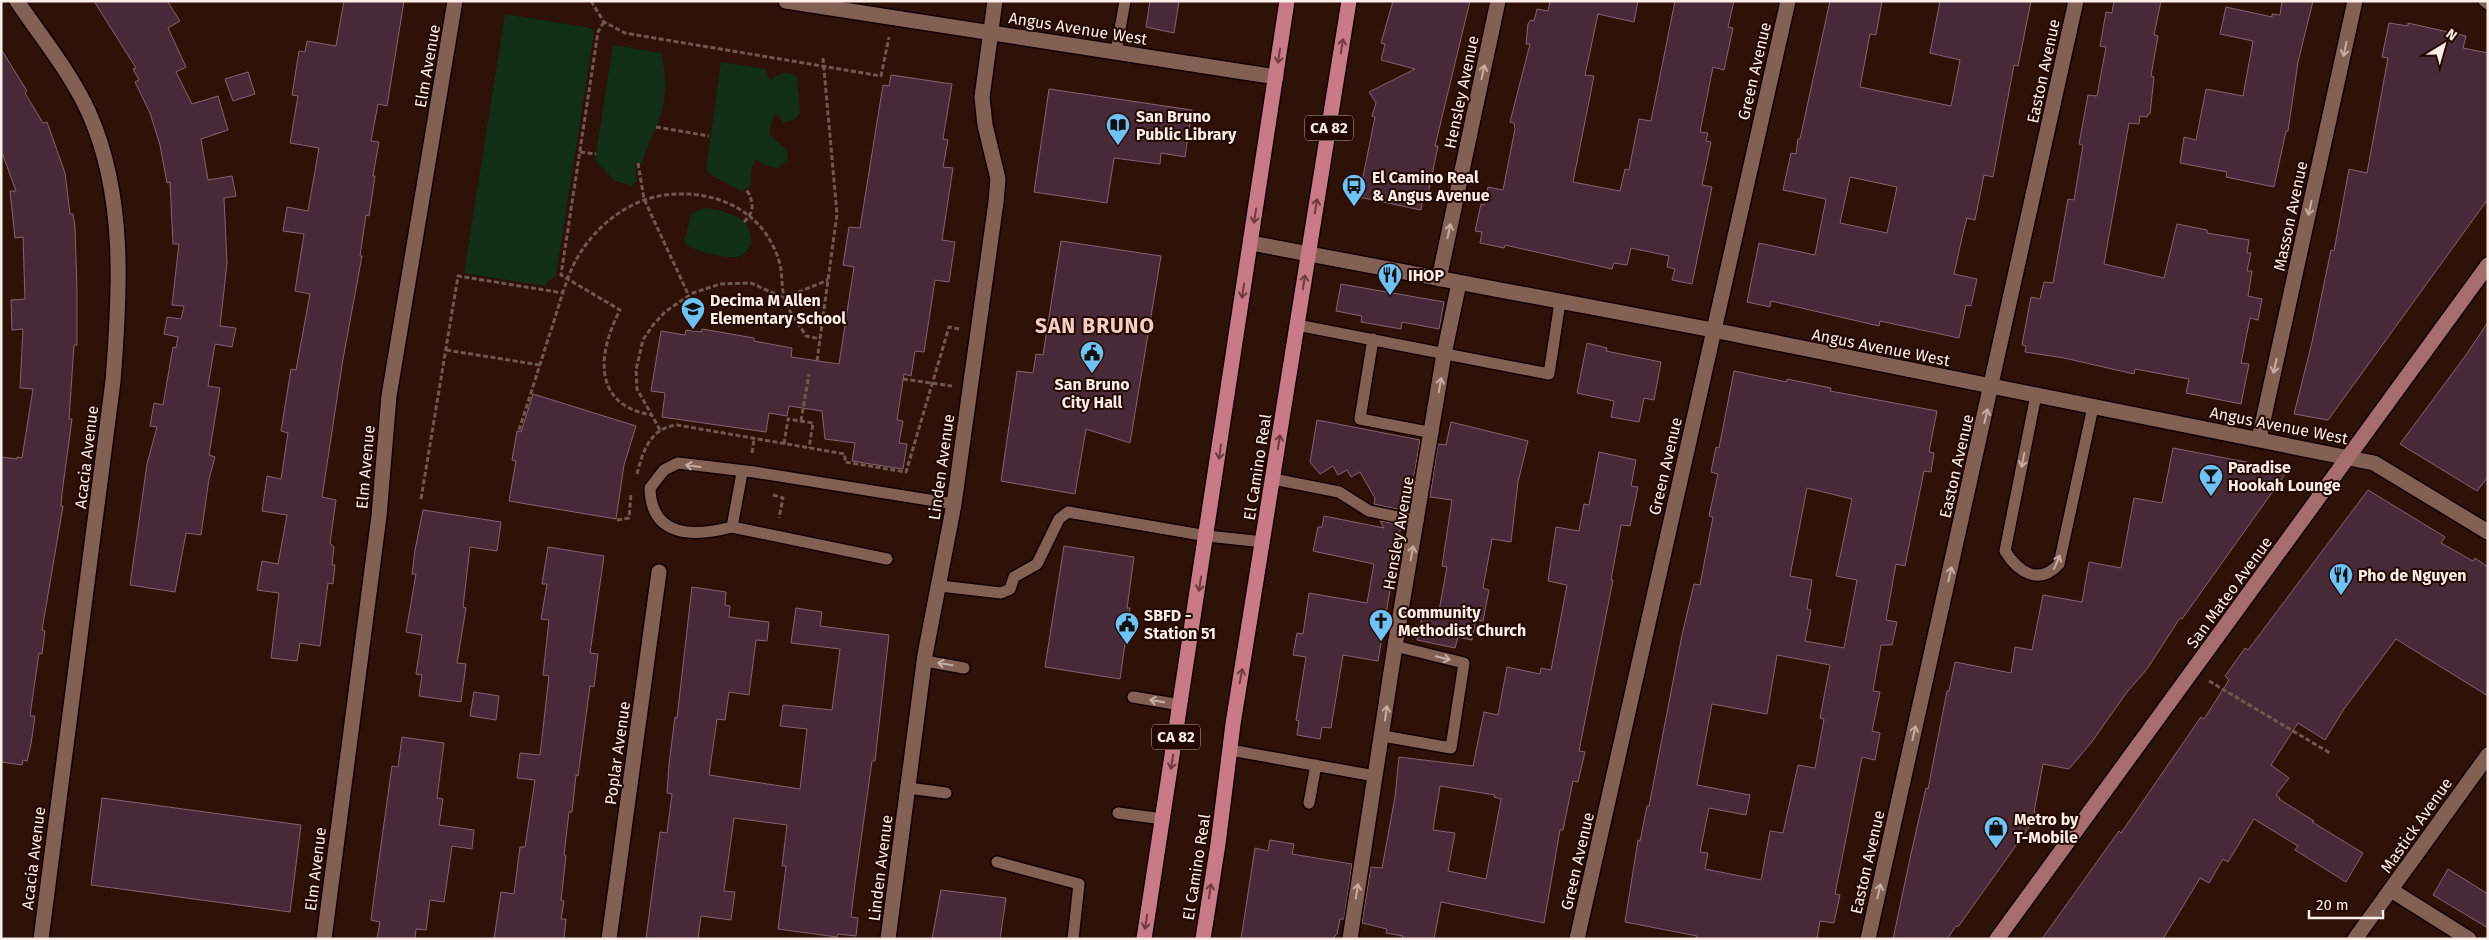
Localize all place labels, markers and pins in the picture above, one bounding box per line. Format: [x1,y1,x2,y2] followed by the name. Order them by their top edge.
[1136,107,1237,144] place label: San Bruno Public Library
[1105,112,1131,146] library icon: San Bruno Public Library
[1372,168,1490,205] place label: El Camino Real & Angus Avenue
[1341,173,1367,207] bus stop icon: El Camino Real & Angus Avenue
[1377,262,1403,296] restaurant icon: IHOP
[1408,266,1444,285] place label: IHOP
[710,291,846,328] place label: Decima M Allen Elementary School
[680,296,706,330] school or university icon: Decima M Allen Elementary School
[1079,340,1105,374] public building icon: San Bruno City Hall
[1055,375,1129,412] place label: San Bruno City Hall
[2228,458,2341,495] place label: Paradise Hookah Lounge
[2198,463,2224,497] bar icon: Paradise Hookah Lounge
[2328,562,2354,596] restaurant icon: Pho de Nguyen
[2358,566,2467,585] place label: Pho de Nguyen
[1398,603,1526,640] place label: Community Methodist Church
[1144,606,1216,643] place label: SBFD - Station 51
[1368,608,1394,642] church icon: Community Methodist Church
[1114,611,1140,645] public building icon: SBFD - Station 51
[2014,810,2079,847] place label: Metro by T-Mobile
[1983,815,2009,849] shop icon: Metro by T-Mobile

